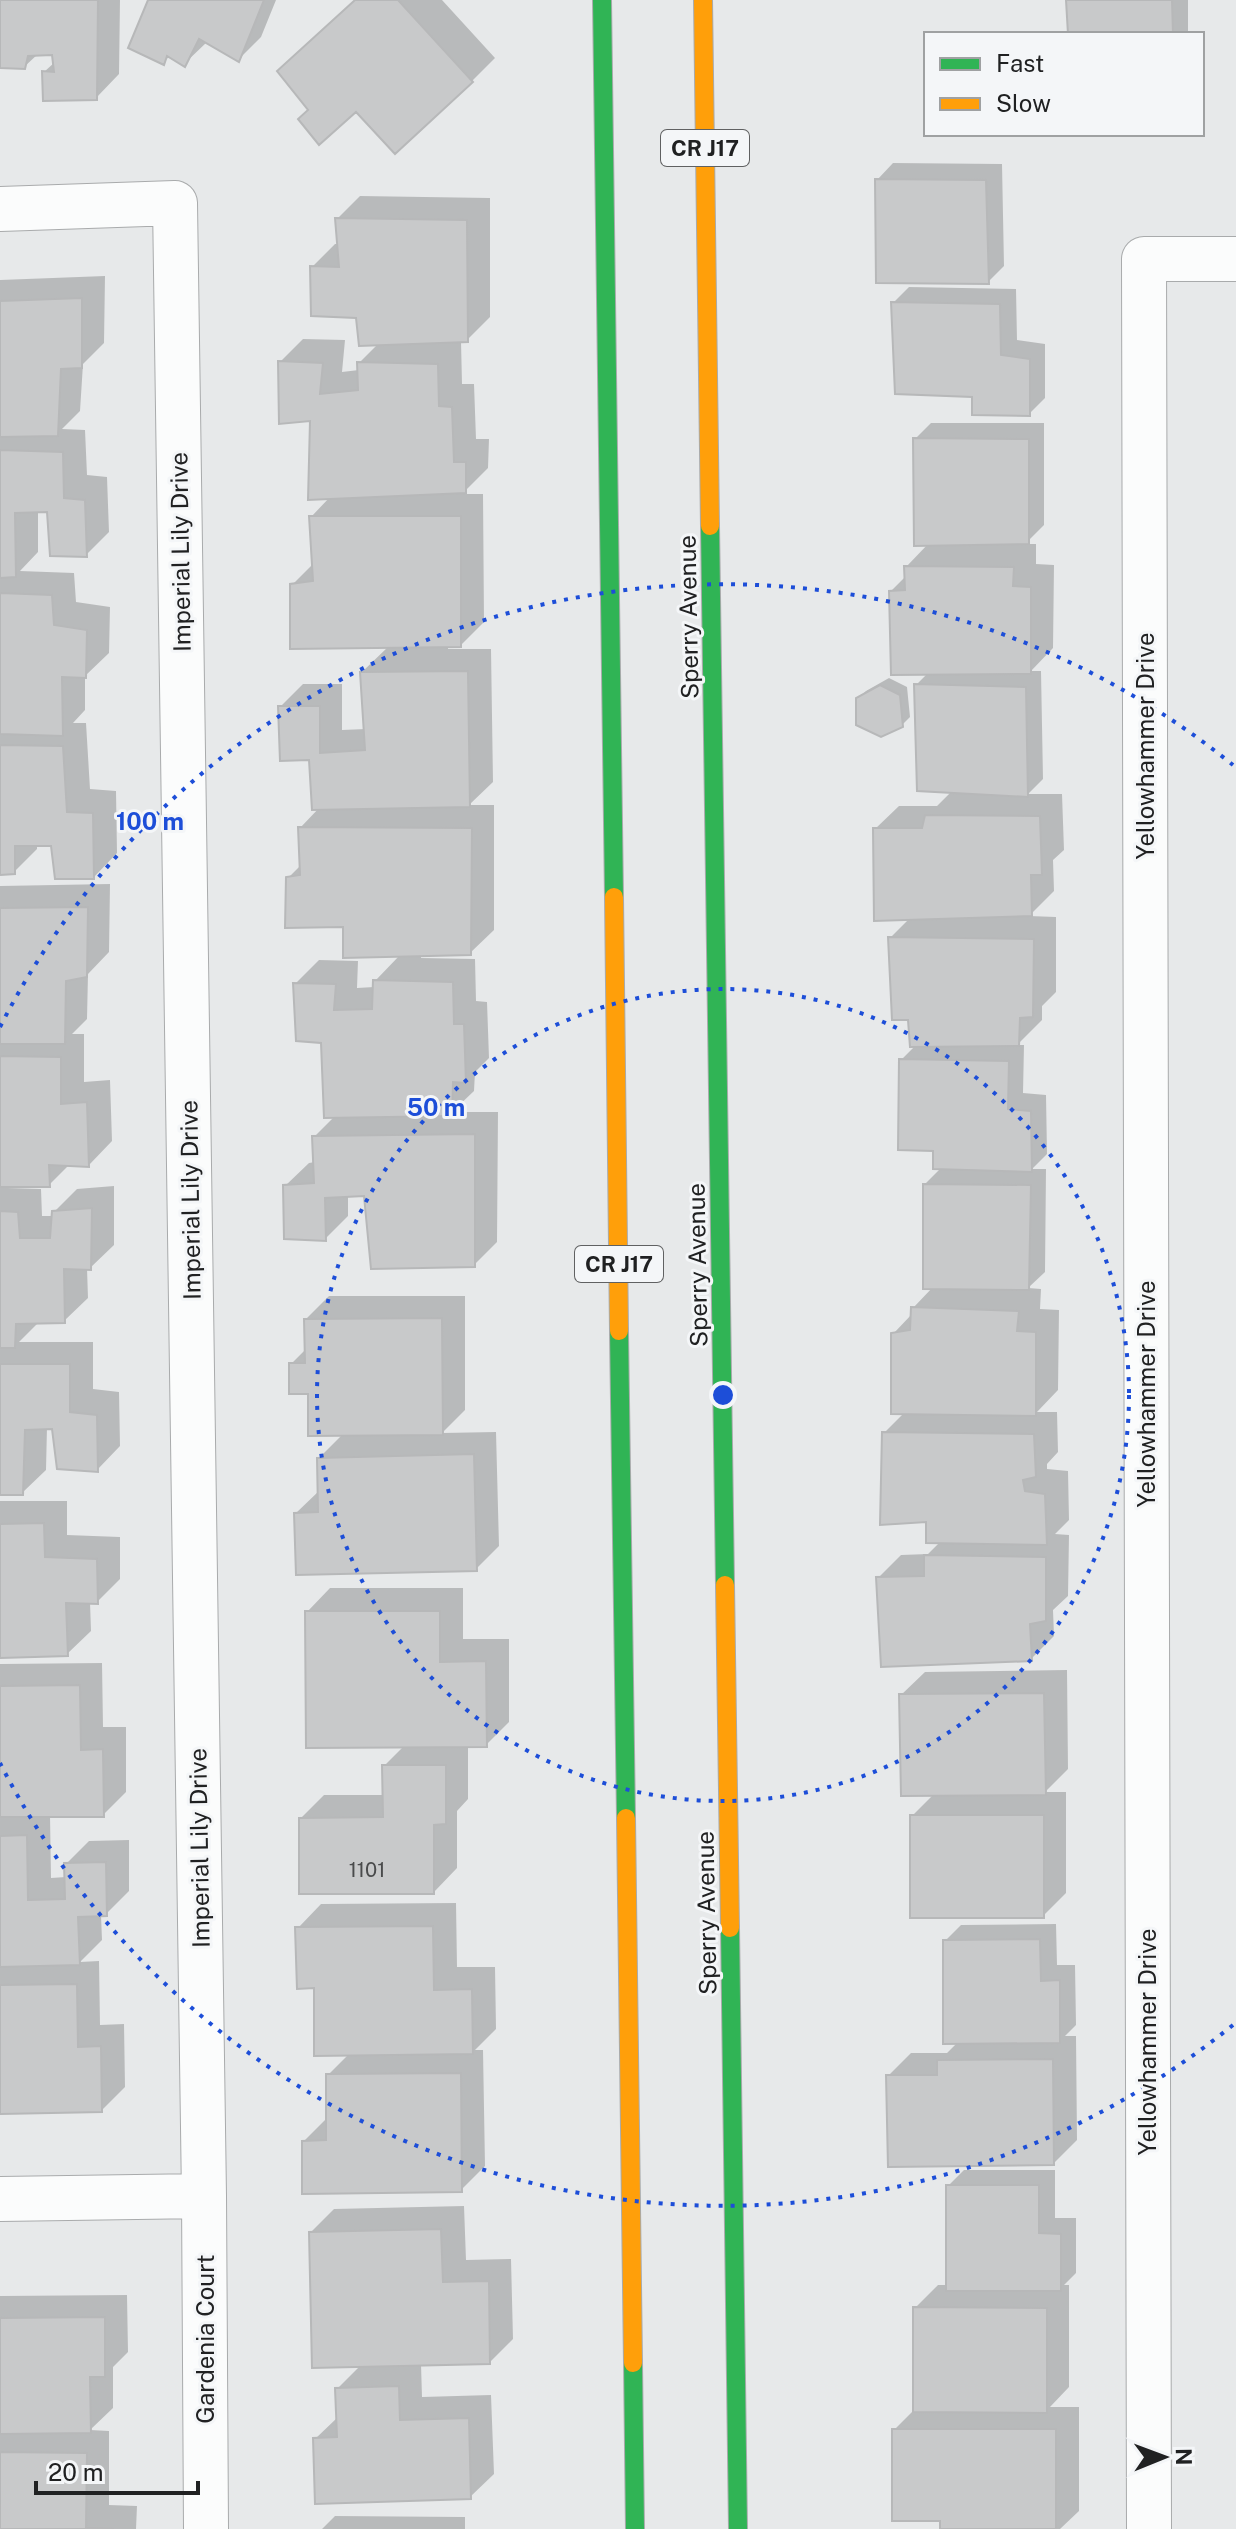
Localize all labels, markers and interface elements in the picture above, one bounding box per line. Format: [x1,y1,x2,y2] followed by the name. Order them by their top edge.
[924,32,1204,136] legend
[996,49,1044,77] text: Fast
[996,89,1051,117] text: Slow
[661,130,749,166] road number: CR J17
[164,452,196,652] street label: Imperial Lily Drive
[673,535,703,699] street label: Sperry Avenue
[1131,632,1159,860] street label: Yellowhammer Drive
[116,807,184,835] text: 100 m
[407,1093,465,1121] text: 50 m
[174,1100,206,1300] street label: Imperial Lily Drive
[682,1183,712,1347] street label: Sperry Avenue
[575,1246,663,1282] road number: CR J17
[1132,1280,1160,1508] street label: Yellowhammer Drive
[709,1381,737,1409] centre of rings
[183,1748,215,1948] street label: Imperial Lily Drive
[691,1831,721,1995] street label: Sperry Avenue
[349,1858,385,1882] house number: 1101
[1133,1928,1161,2156] street label: Yellowhammer Drive
[191,2254,219,2424] street label: Gardenia Court
[1124,2417,1204,2497] north arrow
[36,2445,198,2495] scale bar
[1171,2448,1197,2465] text: N
[48,2458,104,2486] text: 20 m

